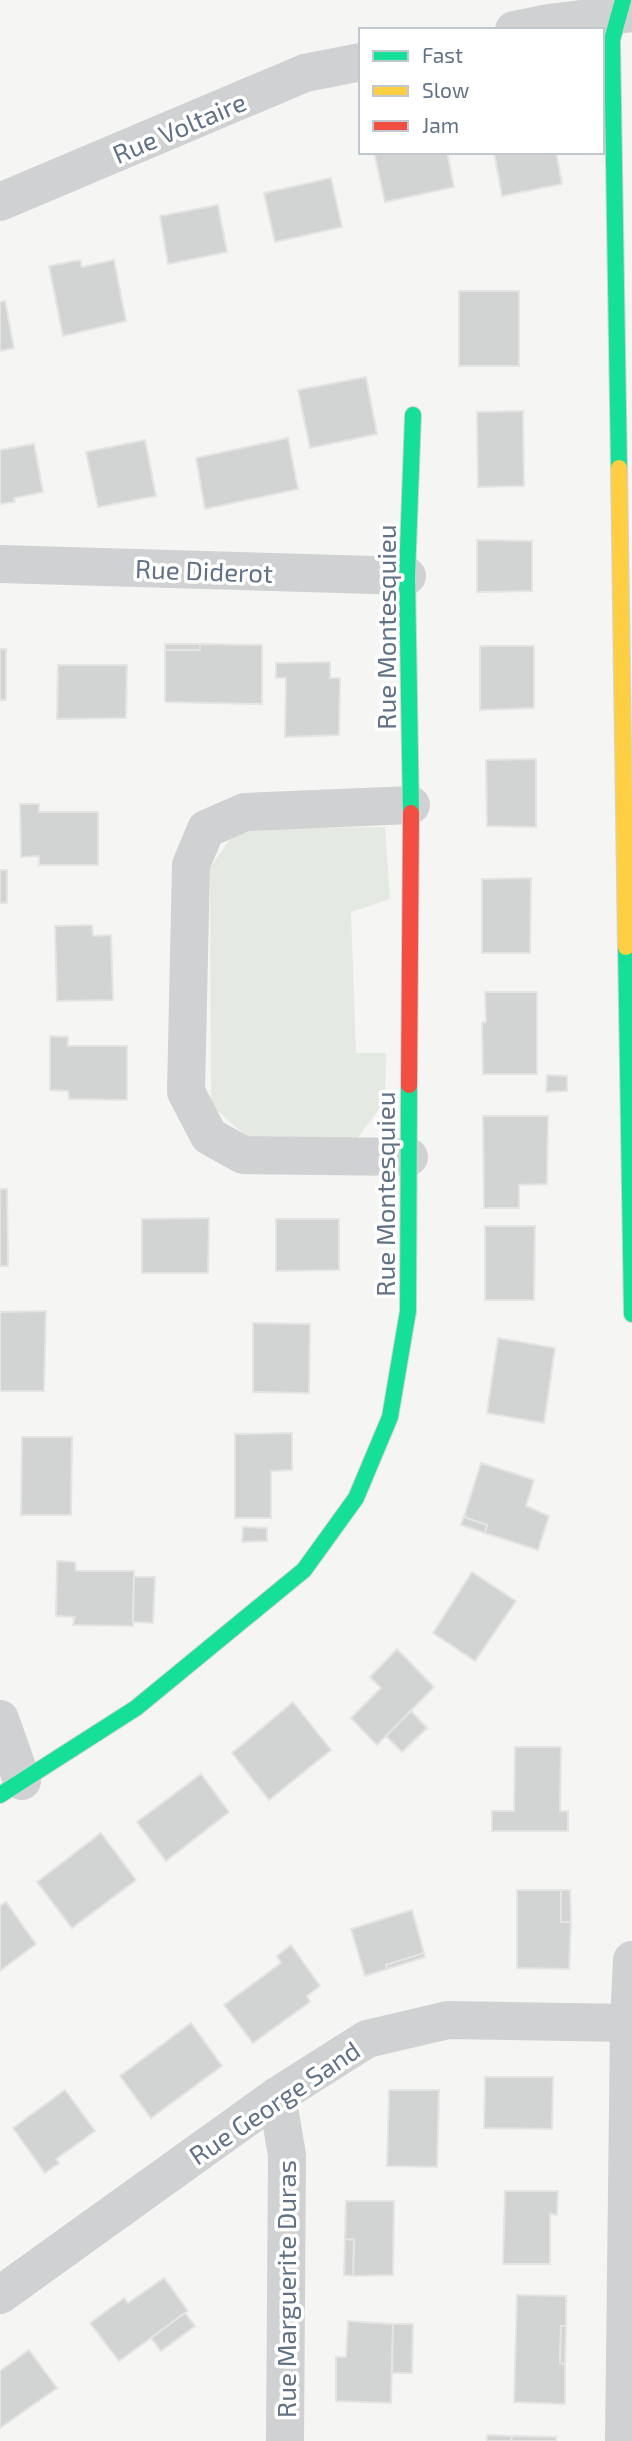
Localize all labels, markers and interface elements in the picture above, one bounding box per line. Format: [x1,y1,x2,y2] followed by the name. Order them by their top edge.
[359,28,604,154] legend
[422,42,463,67] text: Fast
[422,77,469,102] text: Slow
[108,85,250,169] street label: Rue Voltaire
[422,112,459,137] text: Jam
[370,524,401,730] street label: Rue Montesquieu
[135,552,274,588] street label: Rue Diderot
[369,1091,400,1297] street label: Rue Montesquieu
[183,2033,365,2171] street label: Rue George Sand
[270,2160,301,2418] street label: Rue Marguerite Duras

